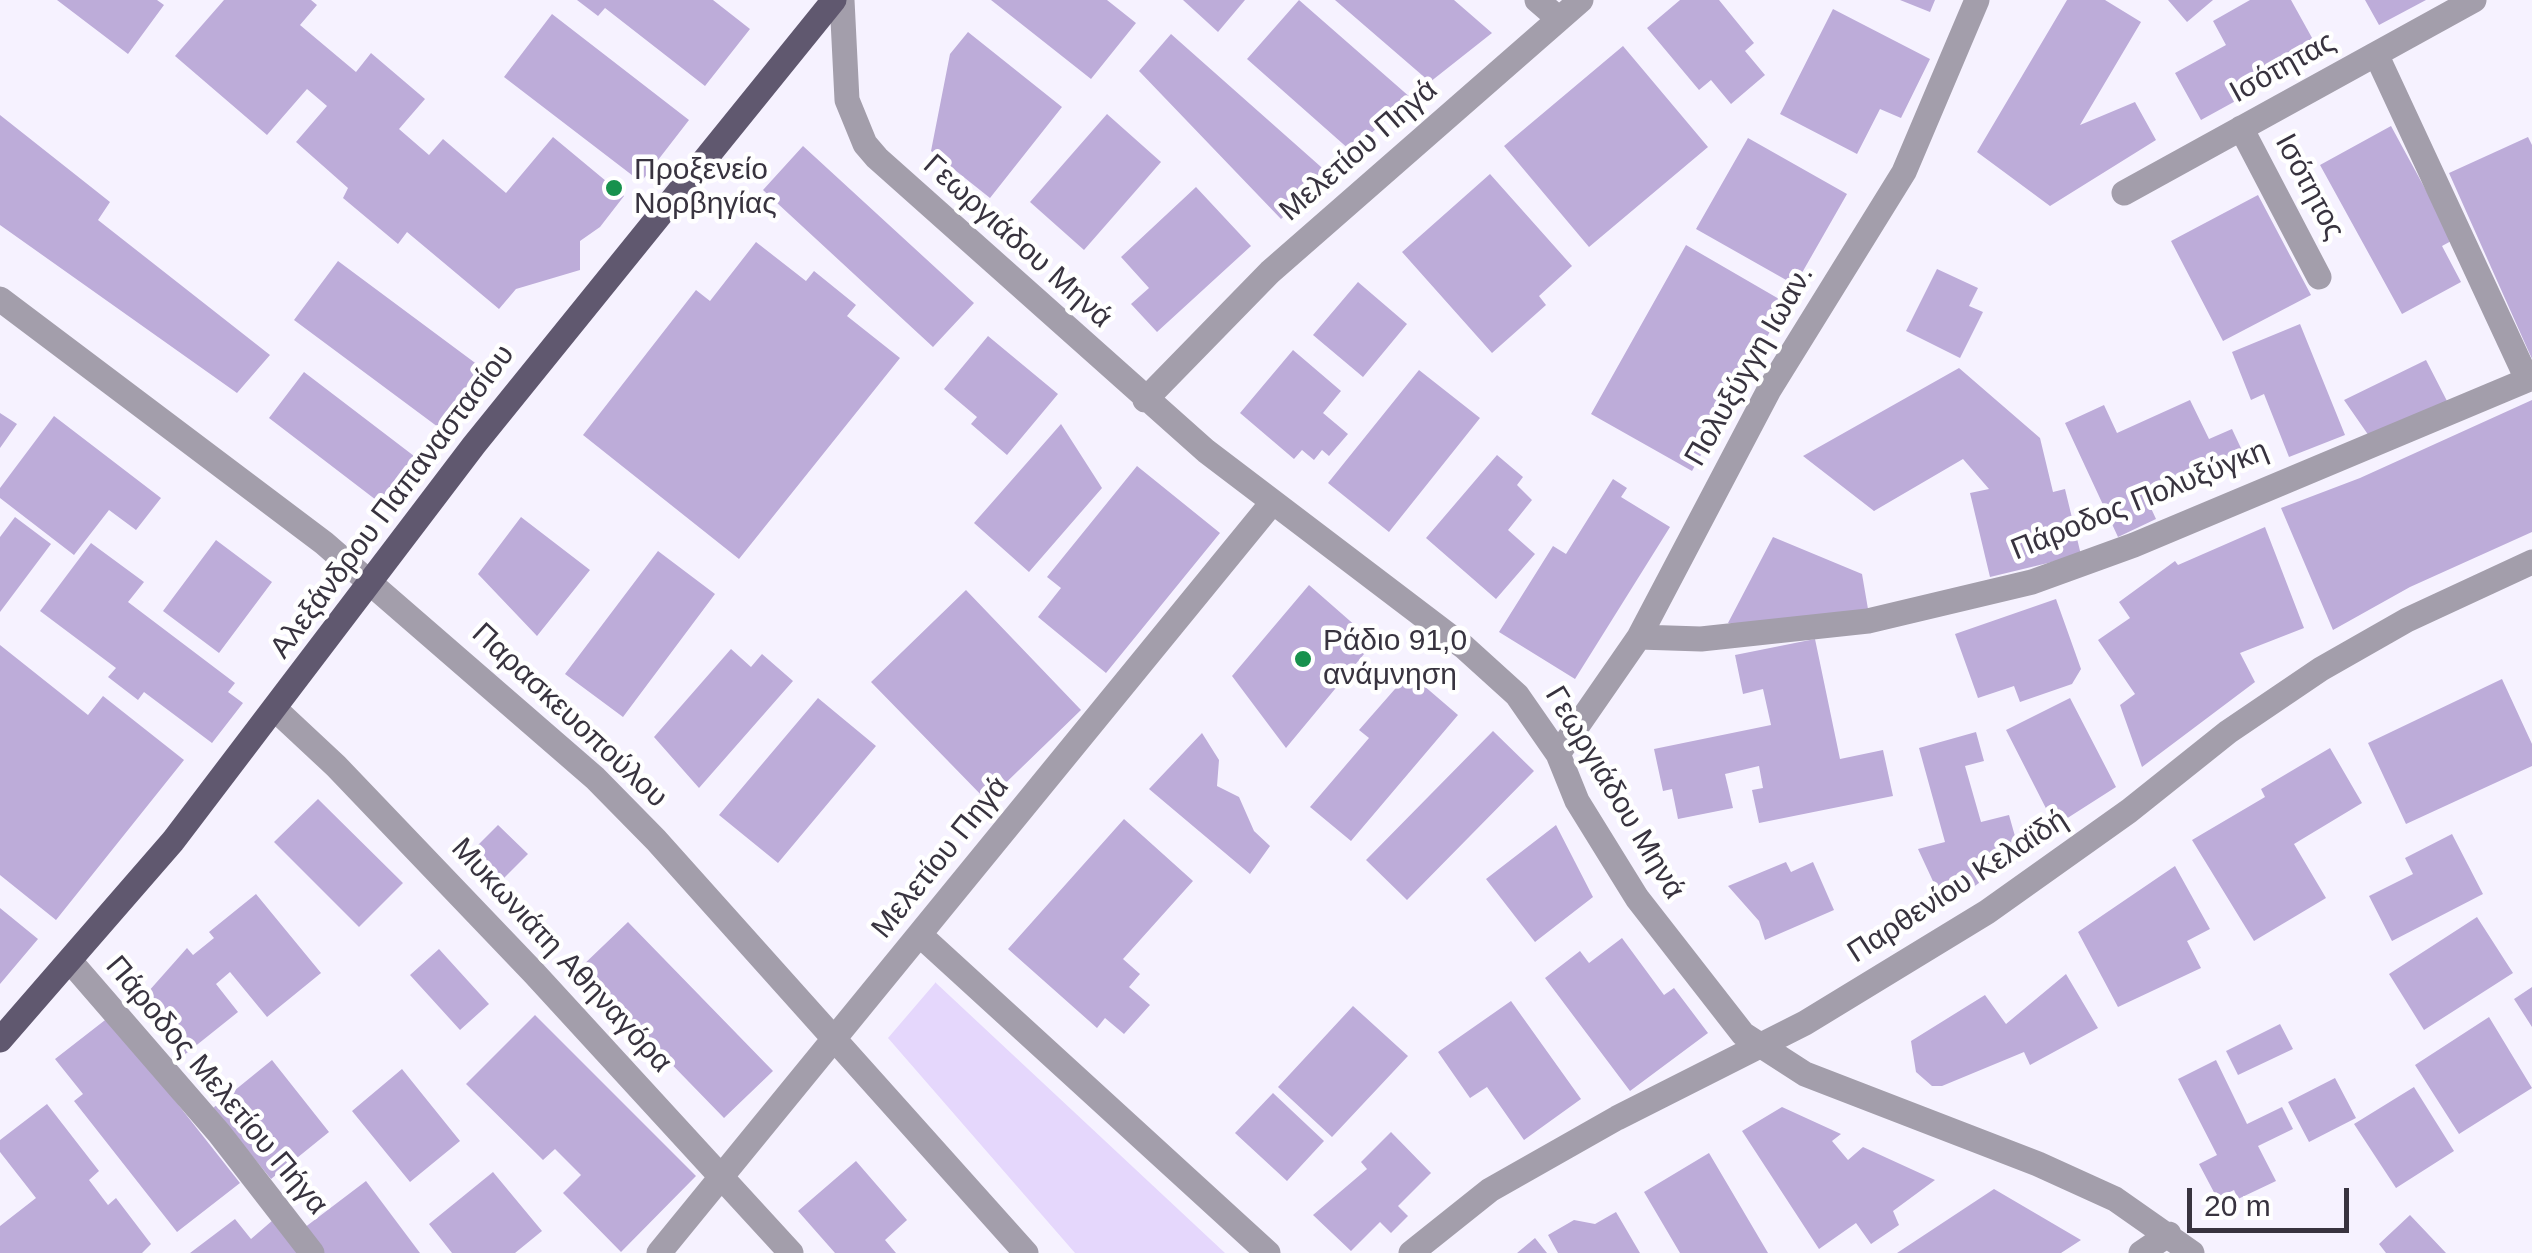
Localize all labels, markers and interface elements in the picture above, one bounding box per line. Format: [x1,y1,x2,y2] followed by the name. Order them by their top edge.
[2224,24,2342,112] street label: Ισότητας
[1273,73,1445,229] street label: Μελετίου Πηγά
[2266,128,2352,246] street label: Ισότητος
[915,148,1119,336] street label: Γεωργιάδου Μηνά
[634,153,777,224] place label: Προξενείο Νορβηγίας
[603,177,625,199] marker: Προξενείο Νορβηγίας
[1678,259,1822,473] street label: Πολυξύγγη Ιωαν.
[263,338,523,666] street label: Αλεξάνδρου Παπαναστασίου
[2006,433,2274,569] street label: Πάροδος Πολυξύγκη
[464,616,674,816] street label: Παρασκευοπούλου
[1323,624,1467,694] place label: Ράδιο 91,0 ανάμνηση
[1292,648,1314,670] marker: Ράδιο 91,0 ανάμνηση
[1536,680,1692,906] street label: Γεωργιάδου Μηνά
[865,770,1017,946] street label: Μελετίου Πηγά
[1841,803,2075,971] street label: Παρθενίου Κελαϊδή
[443,831,679,1081] street label: Μυκωνιάτη Αθηναγόρα
[97,949,335,1223] street label: Πάροδος Μελετίου Πήγα
[2192,1168,2354,1230] scale bar
[2204,1189,2271,1222] text: 20 m

